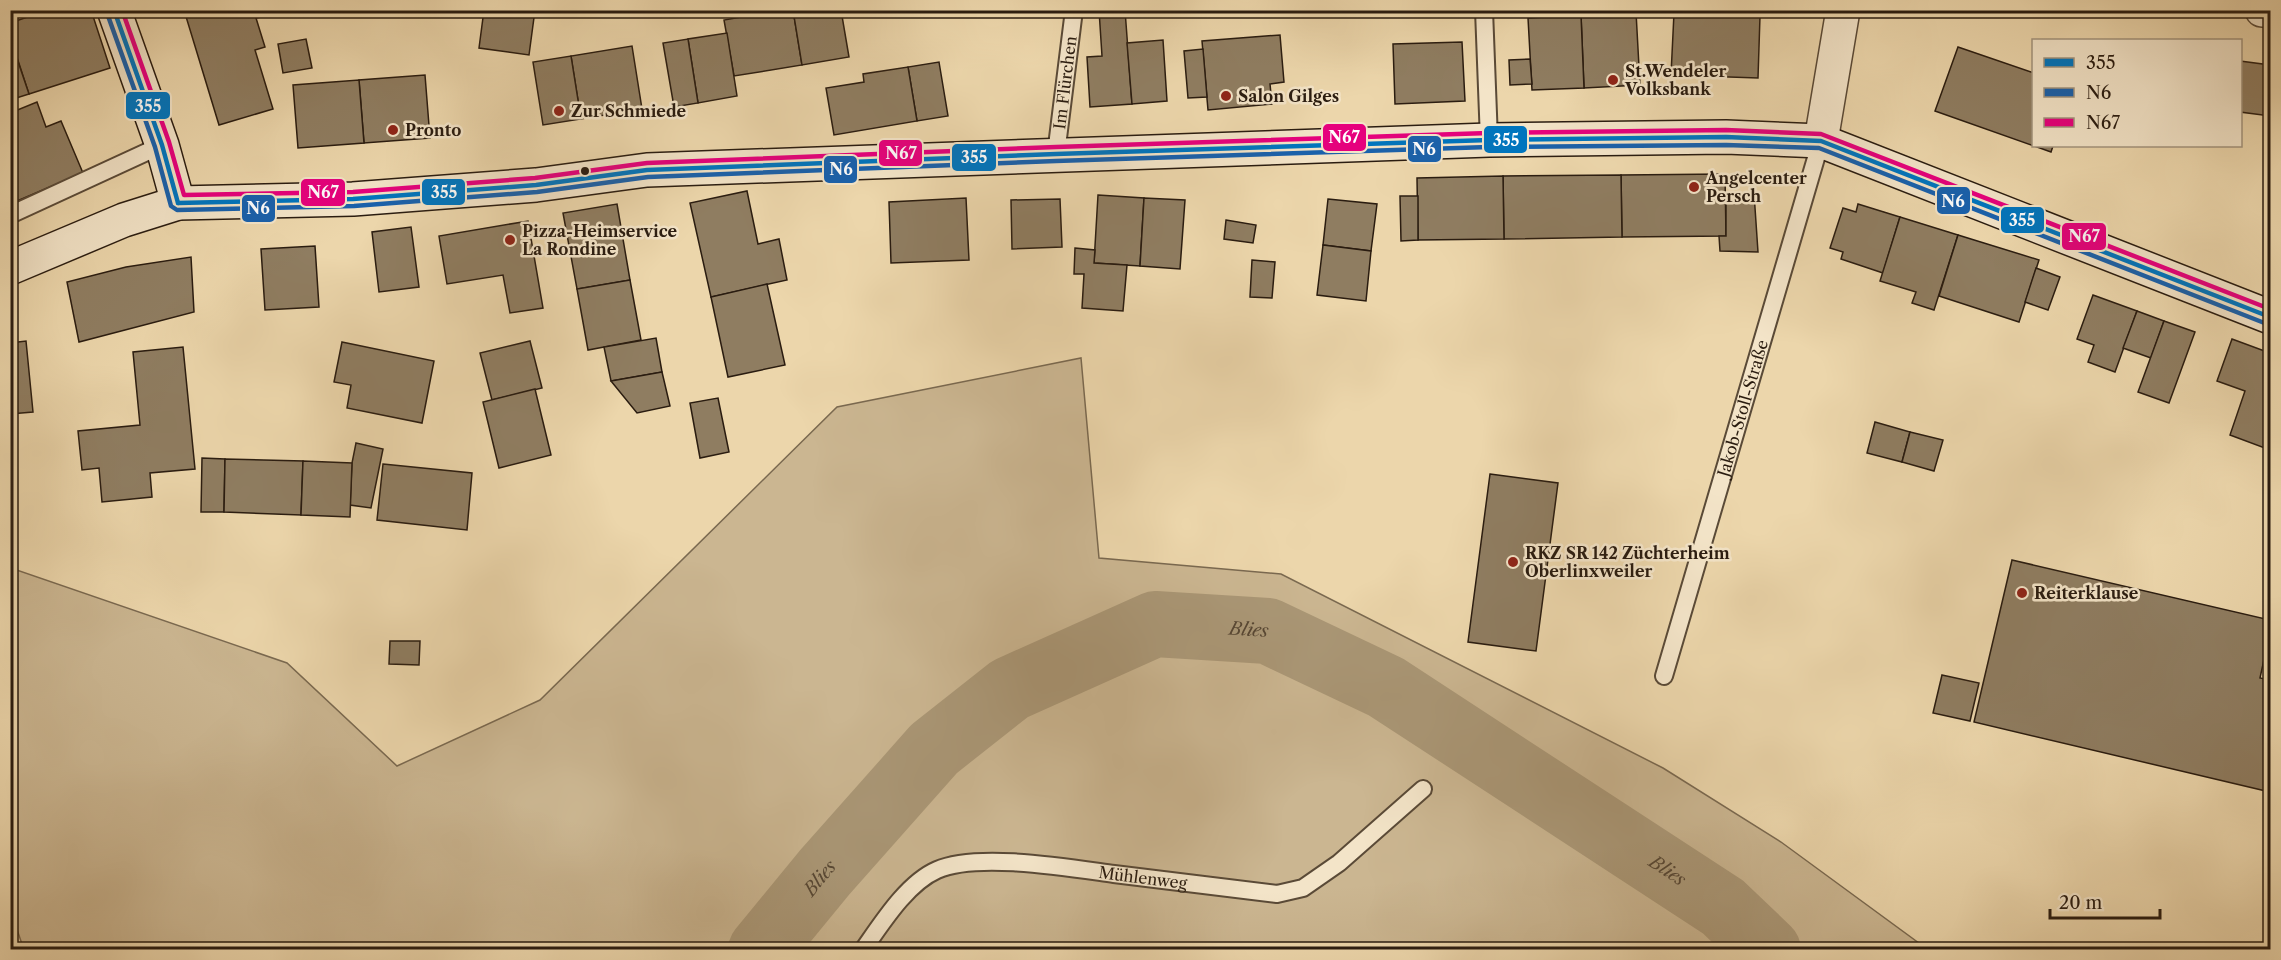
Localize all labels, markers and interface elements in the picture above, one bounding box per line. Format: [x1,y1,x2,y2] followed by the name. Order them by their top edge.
[1049,35,1081,130] street label: Im Flürchen
[2032,39,2242,147] legend
[2086,52,2115,74] text: 355
[1624,61,1727,99] place label: St.Wendeler Volksbank
[1606,73,1620,87] marker: St.Wendeler Volksbank
[2086,82,2111,104] text: N6
[1238,86,1339,106] place label: Salon Gilges
[1219,89,1233,103] marker: Salon Gilges
[125,91,171,120] line badge: 355
[135,96,162,116] text: 355
[571,101,687,121] place label: Zur Schmiede
[552,104,566,118] marker: Zur Schmiede
[2086,112,2120,134] text: N67
[405,120,461,140] place label: Pronto
[386,123,400,137] marker: Pronto
[1322,123,1367,152] line badge: N67
[1483,125,1528,154] line badge: 355
[1328,127,1360,147] text: N67
[1493,130,1520,150] text: 355
[1407,135,1442,163] line badge: N6
[878,139,923,167] line badge: N67
[1412,139,1436,159] text: N6
[885,143,917,163] text: N67
[951,143,997,172] line badge: 355
[961,147,988,167] text: 355
[823,155,858,184] line badge: N6
[829,159,853,179] text: N6
[579,165,591,177] unlabelled marker
[1705,168,1807,206] place label: Angelcenter Persch
[300,178,346,207] line badge: N67
[421,178,466,206] line badge: 355
[1687,180,1701,194] marker: Angelcenter Persch
[307,182,339,202] text: N67
[431,182,458,202] text: 355
[1936,186,1971,215] line badge: N6
[1941,191,1965,211] text: N6
[241,194,276,223] line badge: N6
[246,198,270,218] text: N6
[2000,206,2045,234] line badge: 355
[2009,210,2036,230] text: 355
[522,221,678,259] place label: Pizza-Heimservice La Rondine
[2061,222,2107,251] line badge: N67
[2068,226,2100,246] text: N67
[503,233,517,247] marker: Pizza-Heimservice La Rondine
[1712,337,1772,482] street label: Jakob-Stoll-Straße
[1525,543,1730,581] place label: RKZ SR 142 Züchterheim Oberlinxweiler
[1506,555,1520,569] marker: RKZ SR 142 Züchterheim Oberlinxweiler
[2034,583,2139,603] place label: Reiterklause
[2015,586,2029,600] marker: Reiterklause
[1227,617,1269,642] water label: Blies
[1643,850,1690,891] water label: Blies
[798,856,841,902] water label: Blies
[1097,862,1189,893] street label: Mühlenweg
[2050,882,2160,920] scale bar
[2059,892,2103,914] text: 20 m

